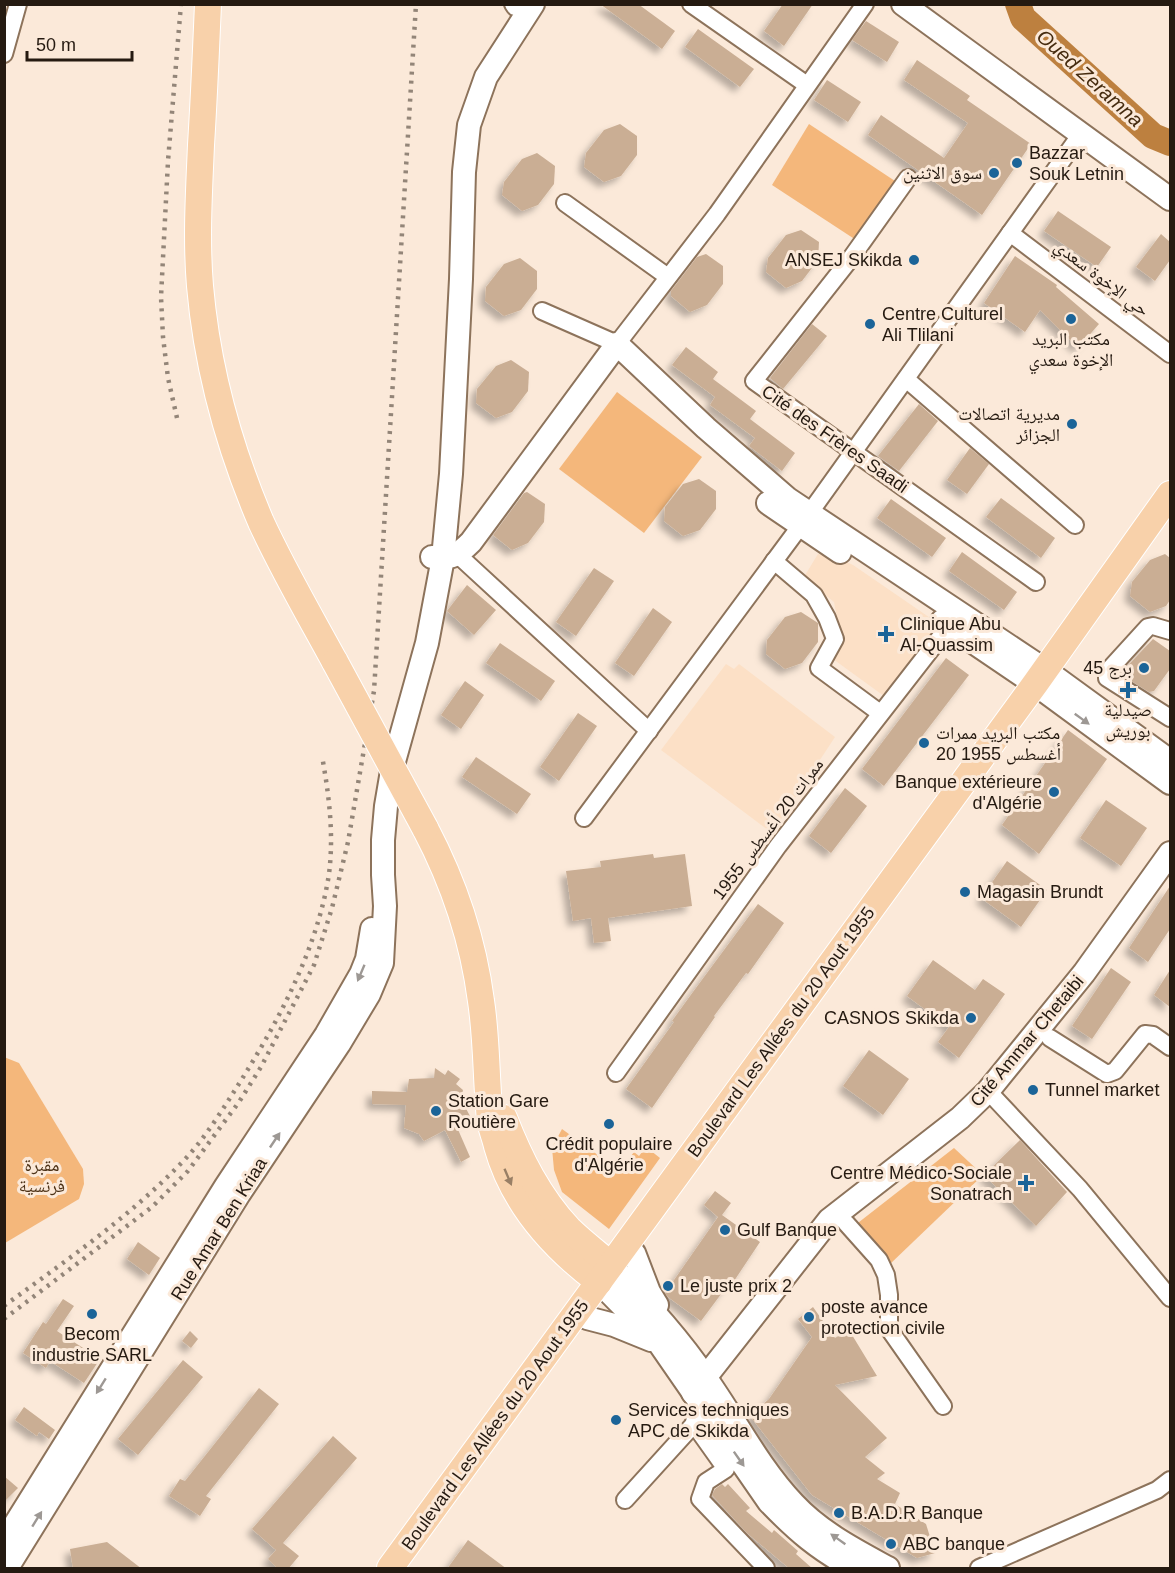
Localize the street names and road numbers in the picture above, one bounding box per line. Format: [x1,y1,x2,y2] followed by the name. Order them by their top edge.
[1048,236,1153,324] street label: حي الإخوة سعدي
[758,381,912,497] street label: Cité des Frères Saadi
[708,754,828,904] street label: ممرات 20 أغسطس 1955
[683,903,879,1161] street label: Boulevard Les Allées du 20 Aout 1955
[966,971,1088,1111] street label: Cité Ammar Chetaibi
[167,1153,271,1304] street label: Rue Amar Ben Kriaa
[397,1296,593,1554] street label: Boulevard Les Allées du 20 Aout 1955

